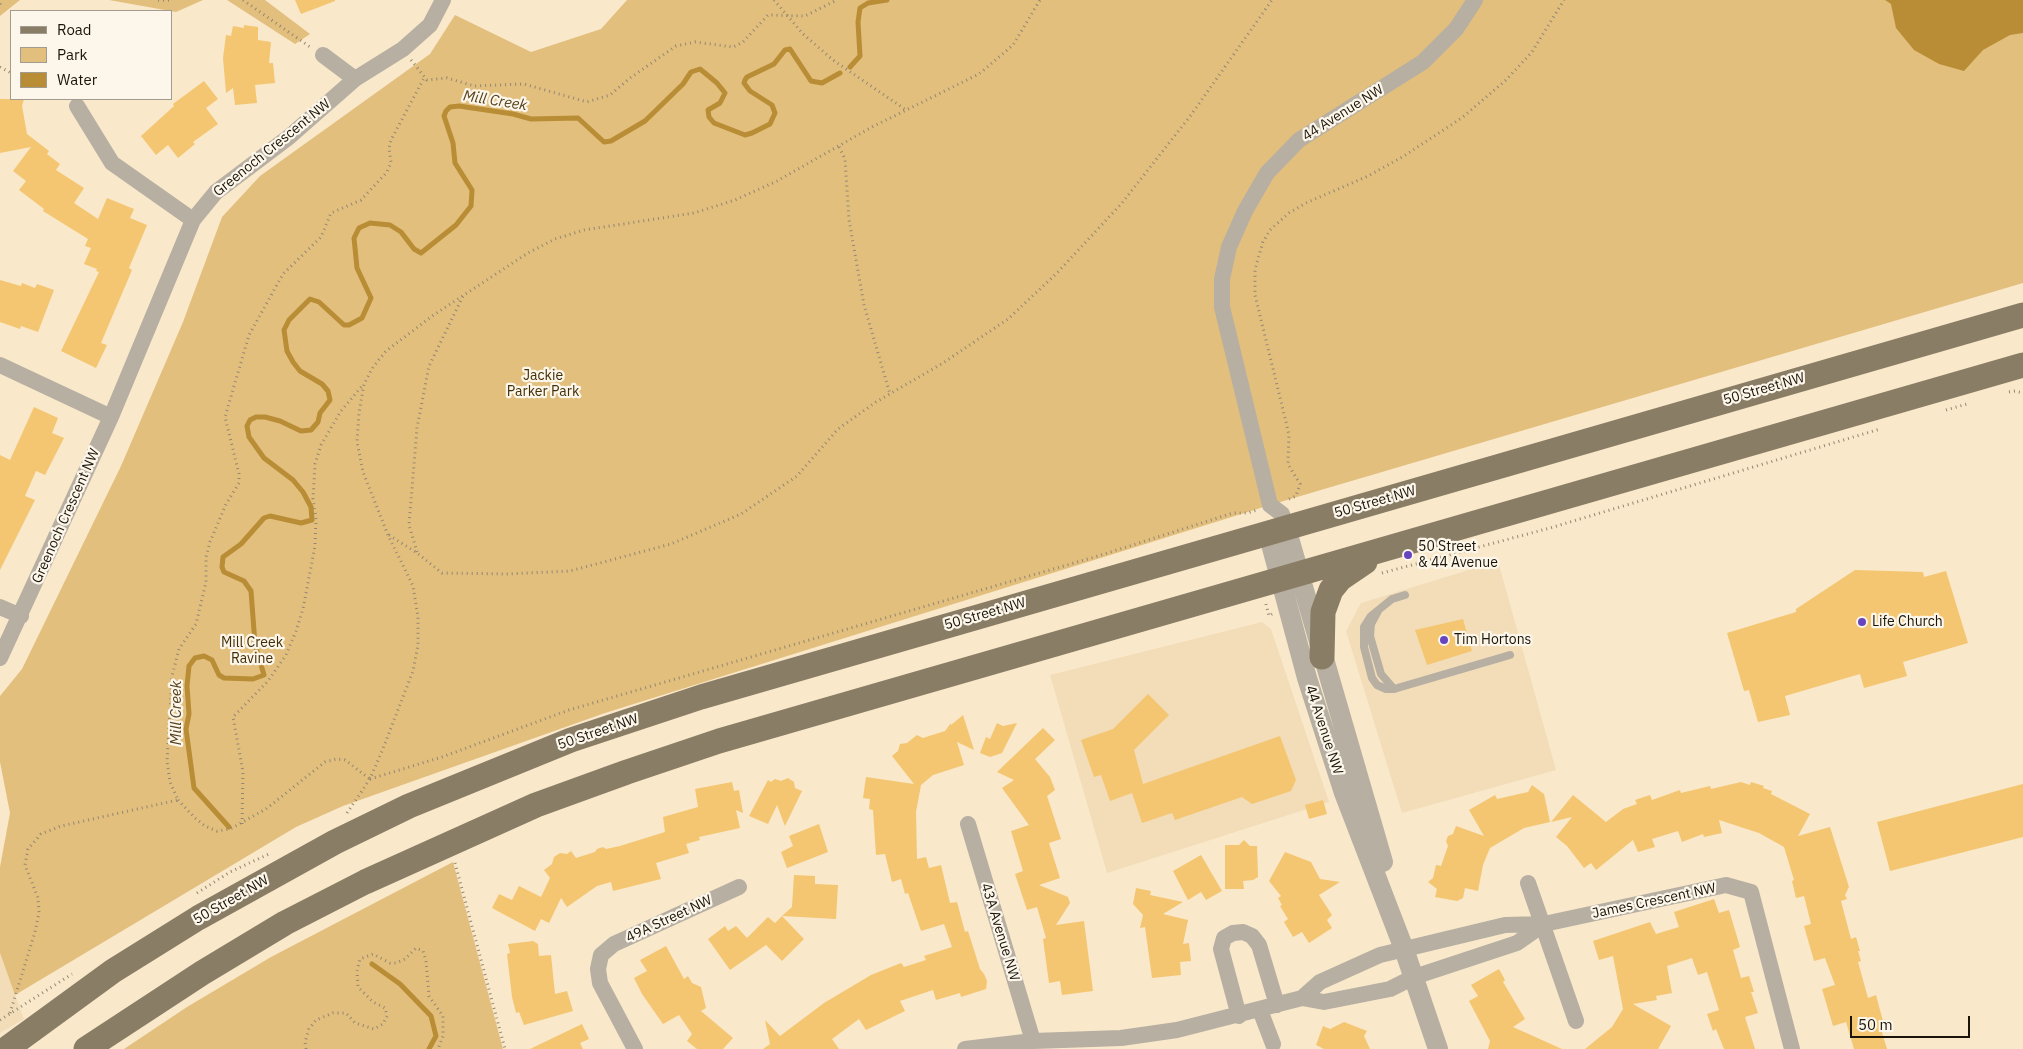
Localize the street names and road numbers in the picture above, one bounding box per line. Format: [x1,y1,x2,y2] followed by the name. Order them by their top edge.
[1299,81,1387,145] street label: 44 Avenue NW
[210,96,334,200] street label: Greenoch Crescent NW
[1721,369,1807,409] street label: 50 Street NW
[29,446,103,586] street label: Greenoch Crescent NW
[1332,482,1418,522] street label: 50 Street NW
[942,594,1028,634] street label: 50 Street NW
[1302,683,1346,777] street label: 44 Avenue NW
[555,710,641,754] street label: 50 Street NW
[190,872,272,928] street label: 50 Street NW
[1591,880,1717,922] street label: James Crescent NW
[977,881,1023,983] street label: 43A Avenue NW
[623,892,715,946] street label: 49A Street NW

